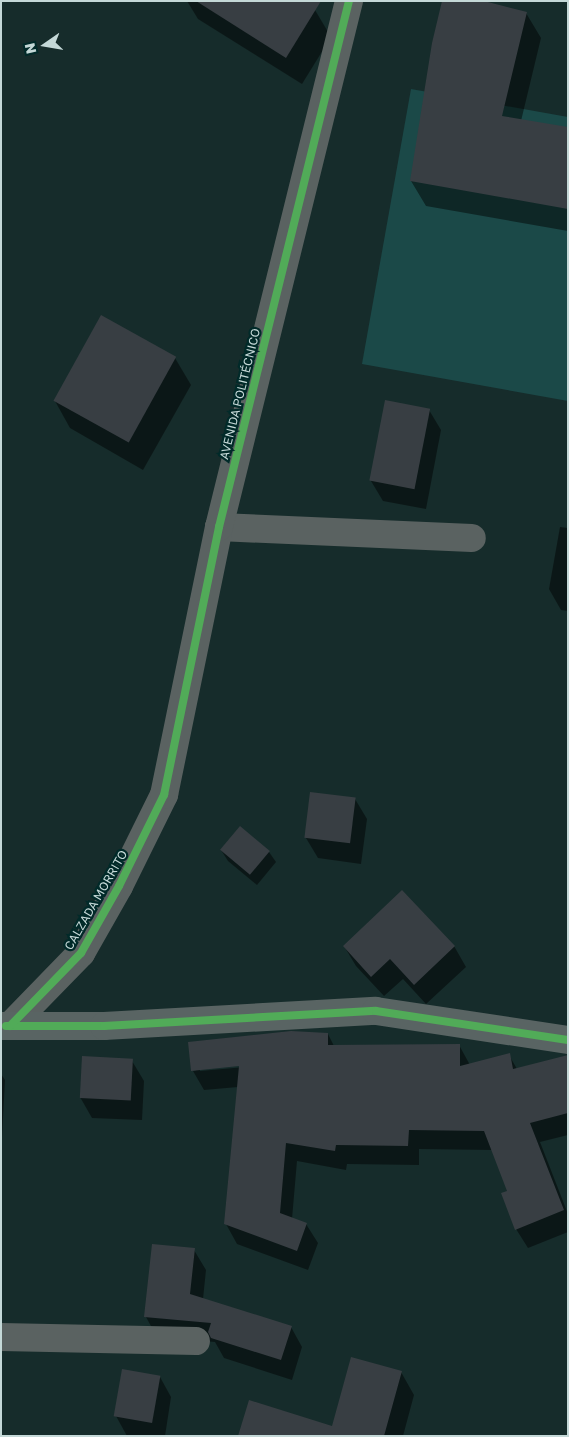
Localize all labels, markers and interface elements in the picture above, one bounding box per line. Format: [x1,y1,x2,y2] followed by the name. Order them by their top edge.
[20,20,70,70] north arrow
[20,41,39,56] text: N
[217,327,263,461] street label: AVENIDA POLITÉCNICO
[62,848,130,952] street label: CALZADA MORRITO

